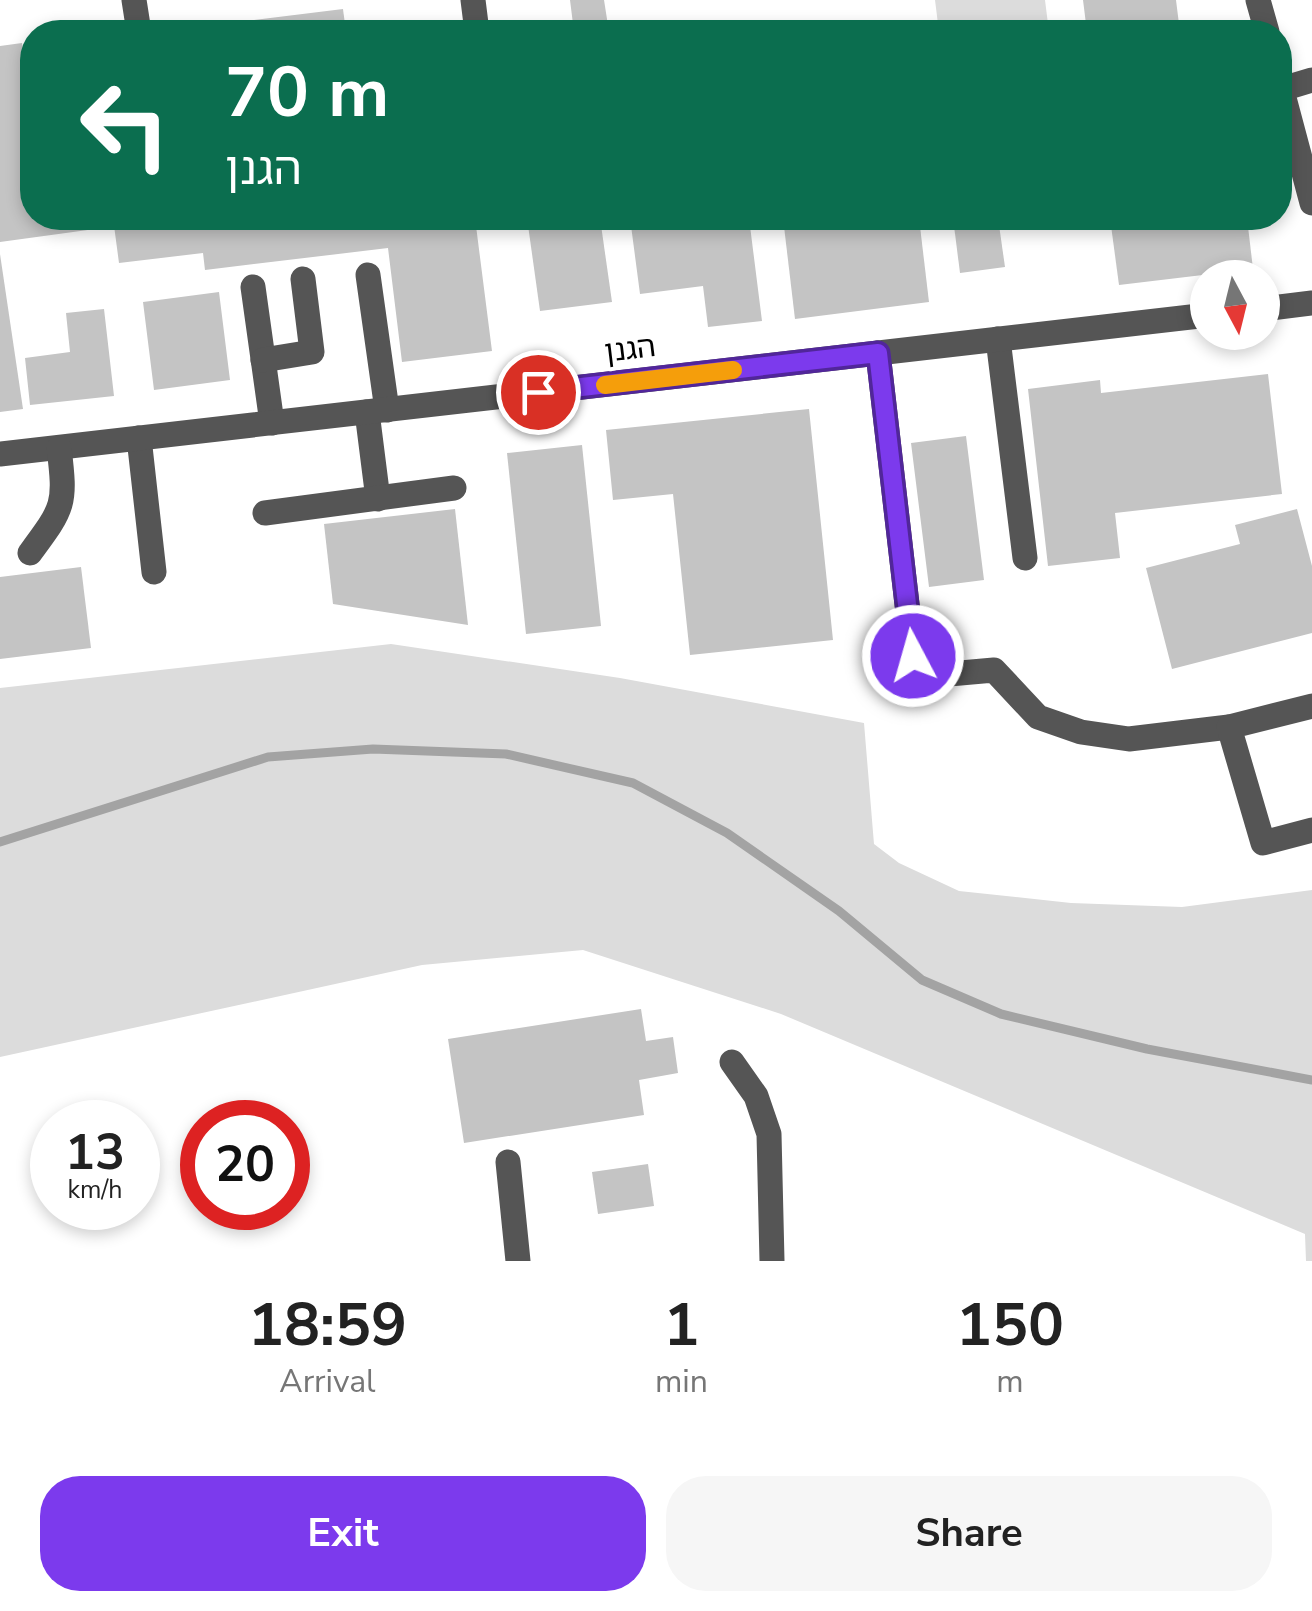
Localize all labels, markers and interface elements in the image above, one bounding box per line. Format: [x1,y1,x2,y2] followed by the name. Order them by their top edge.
[225,45,389,141] text: 70 m
[60,60,190,190] icon: left
[225,139,302,200] text: הגנן
[1190,260,1280,350] north arrow
[1190,260,1280,350] map controls
[602,326,658,373] street label: הגנן
[496,350,581,435] pin
[511,365,566,420] icon: arrive
[861,604,965,708] position arrow
[180,1100,310,1230] speed limit sign: 20
[65,1118,125,1187] text: 13
[67,1173,123,1207] text: km/h
[248,1284,407,1366] text: 18:59
[663,1284,699,1366] text: 1
[956,1284,1064,1366] text: 150
[279,1360,376,1403] text: Arrival
[655,1360,708,1403] text: min
[996,1360,1024,1403] text: m
[40,1476,646,1591] button: Exit
[666,1476,1272,1591] button: Share

